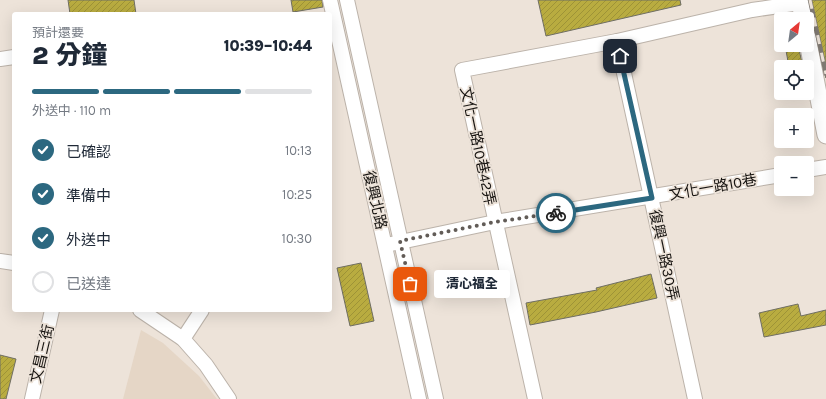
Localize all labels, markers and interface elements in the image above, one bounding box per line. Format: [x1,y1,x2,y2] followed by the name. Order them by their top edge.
[774,12,814,52] north arrow
[774,12,814,196] map controls
[32,25,84,40] text: 預計還要
[224,37,312,55] text: 10:39–10:44
[603,39,637,73] pin
[32,40,107,71] text: 2 分鐘
[609,45,631,67] icon: home
[774,60,814,100] button: locate
[457,85,499,207] street label: 文化一路10巷42弄
[32,103,111,118] text: 外送中 · 110 m
[774,108,814,148] button: +
[32,139,54,161] icon: check
[66,143,111,161] text: 已確認
[285,143,312,158] text: 10:13
[774,156,814,196] button: −
[359,169,391,231] street label: 復興北路
[668,170,758,204] street label: 文化一路10巷
[32,183,54,205] icon: check
[66,187,111,205] text: 準備中
[282,187,312,202] text: 10:25
[536,193,576,233] courier
[545,202,567,224] icon: bike
[646,208,682,302] street label: 復興一路30弄
[32,227,54,249] icon: check
[66,231,111,249] text: 外送中
[282,231,312,246] text: 10:30
[393,267,427,301] pin
[434,270,510,298] callout: 清心福全
[399,273,421,295] icon: bag
[66,275,111,293] text: 已送達
[446,276,498,291] text: 清心福全
[26,323,58,385] street label: 文昌三街

